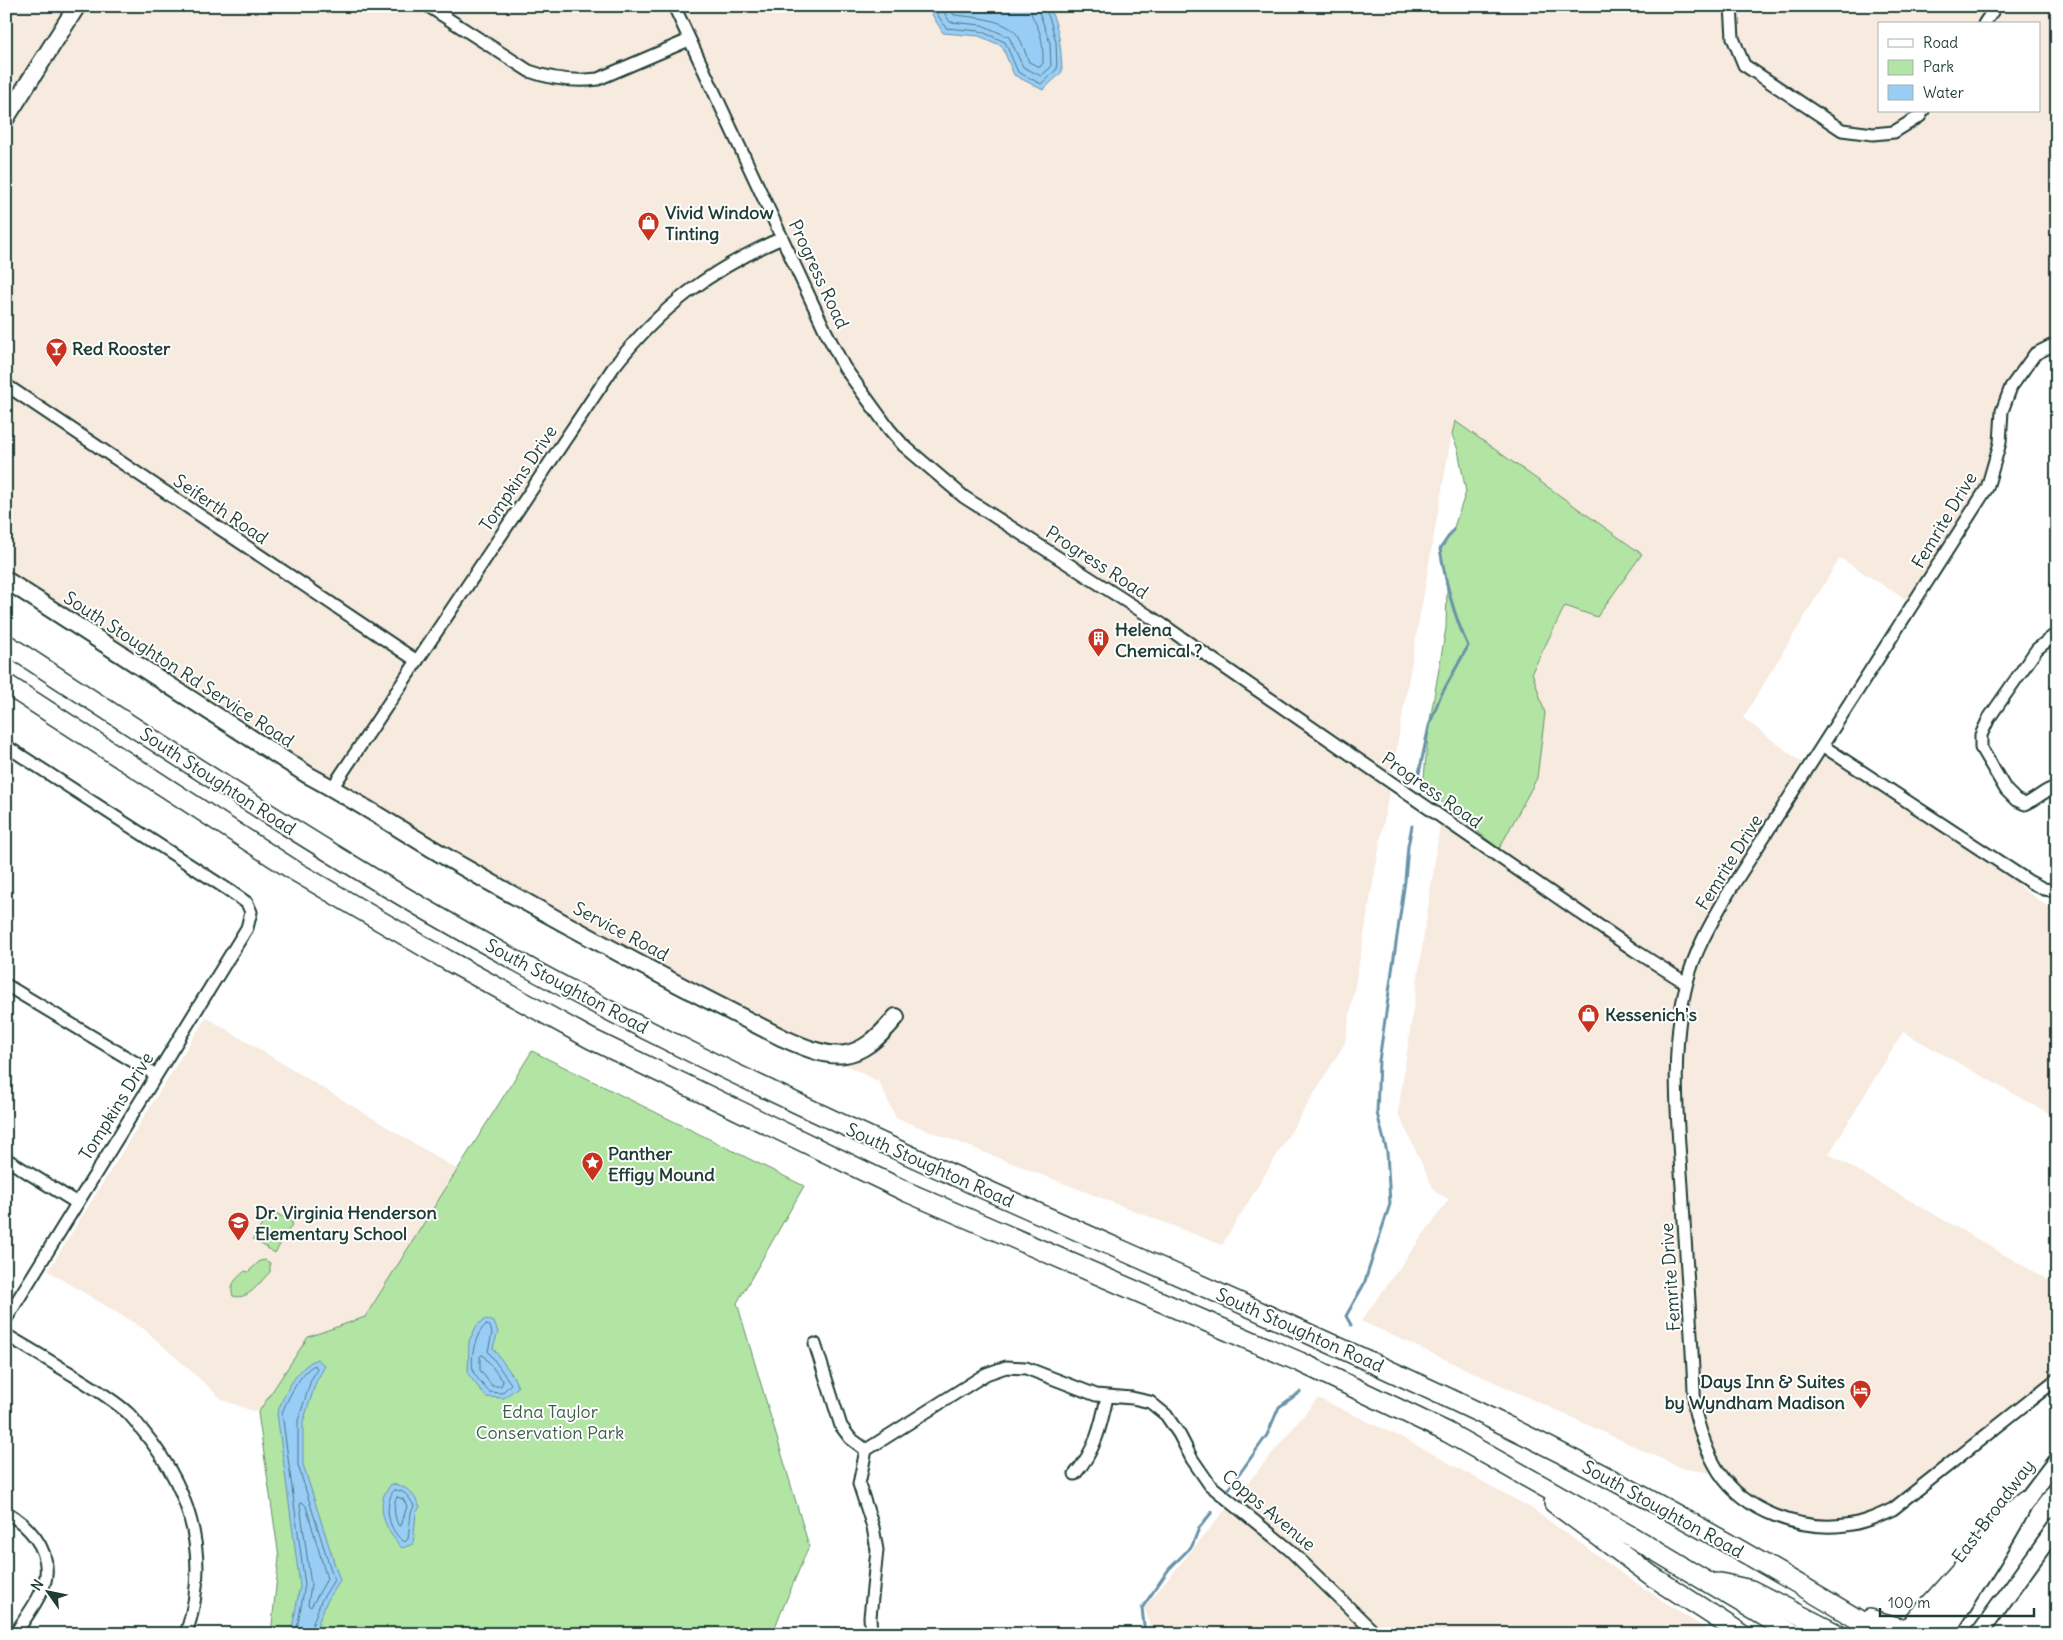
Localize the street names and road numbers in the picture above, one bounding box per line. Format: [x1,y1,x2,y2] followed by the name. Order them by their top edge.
[784,216,854,332] street label: Progress Road
[474,421,562,535] street label: Tompkins Drive
[1906,468,1982,572] street label: Femrite Drive
[169,469,273,549] street label: Seiferth Road
[1041,520,1153,604] street label: Progress Road
[60,586,299,752] street label: South Stoughton Rd Service Road
[136,722,301,840] street label: South Stoughton Road
[1377,747,1487,833] street label: Progress Road
[1690,810,1768,914] street label: Femrite Drive
[569,896,673,966] street label: Service Road
[482,933,653,1039] street label: South Stoughton Road
[74,1048,158,1164] street label: Tompkins Drive
[843,1118,1018,1212] street label: South Stoughton Road
[1655,1222,1685,1332] street label: Femrite Drive
[1213,1283,1388,1377] street label: South Stoughton Road
[1578,1455,1748,1563] street label: South Stoughton Road
[1947,1455,2039,1567] street label: East Broadway
[1218,1464,1320,1556] street label: Copps Avenue

